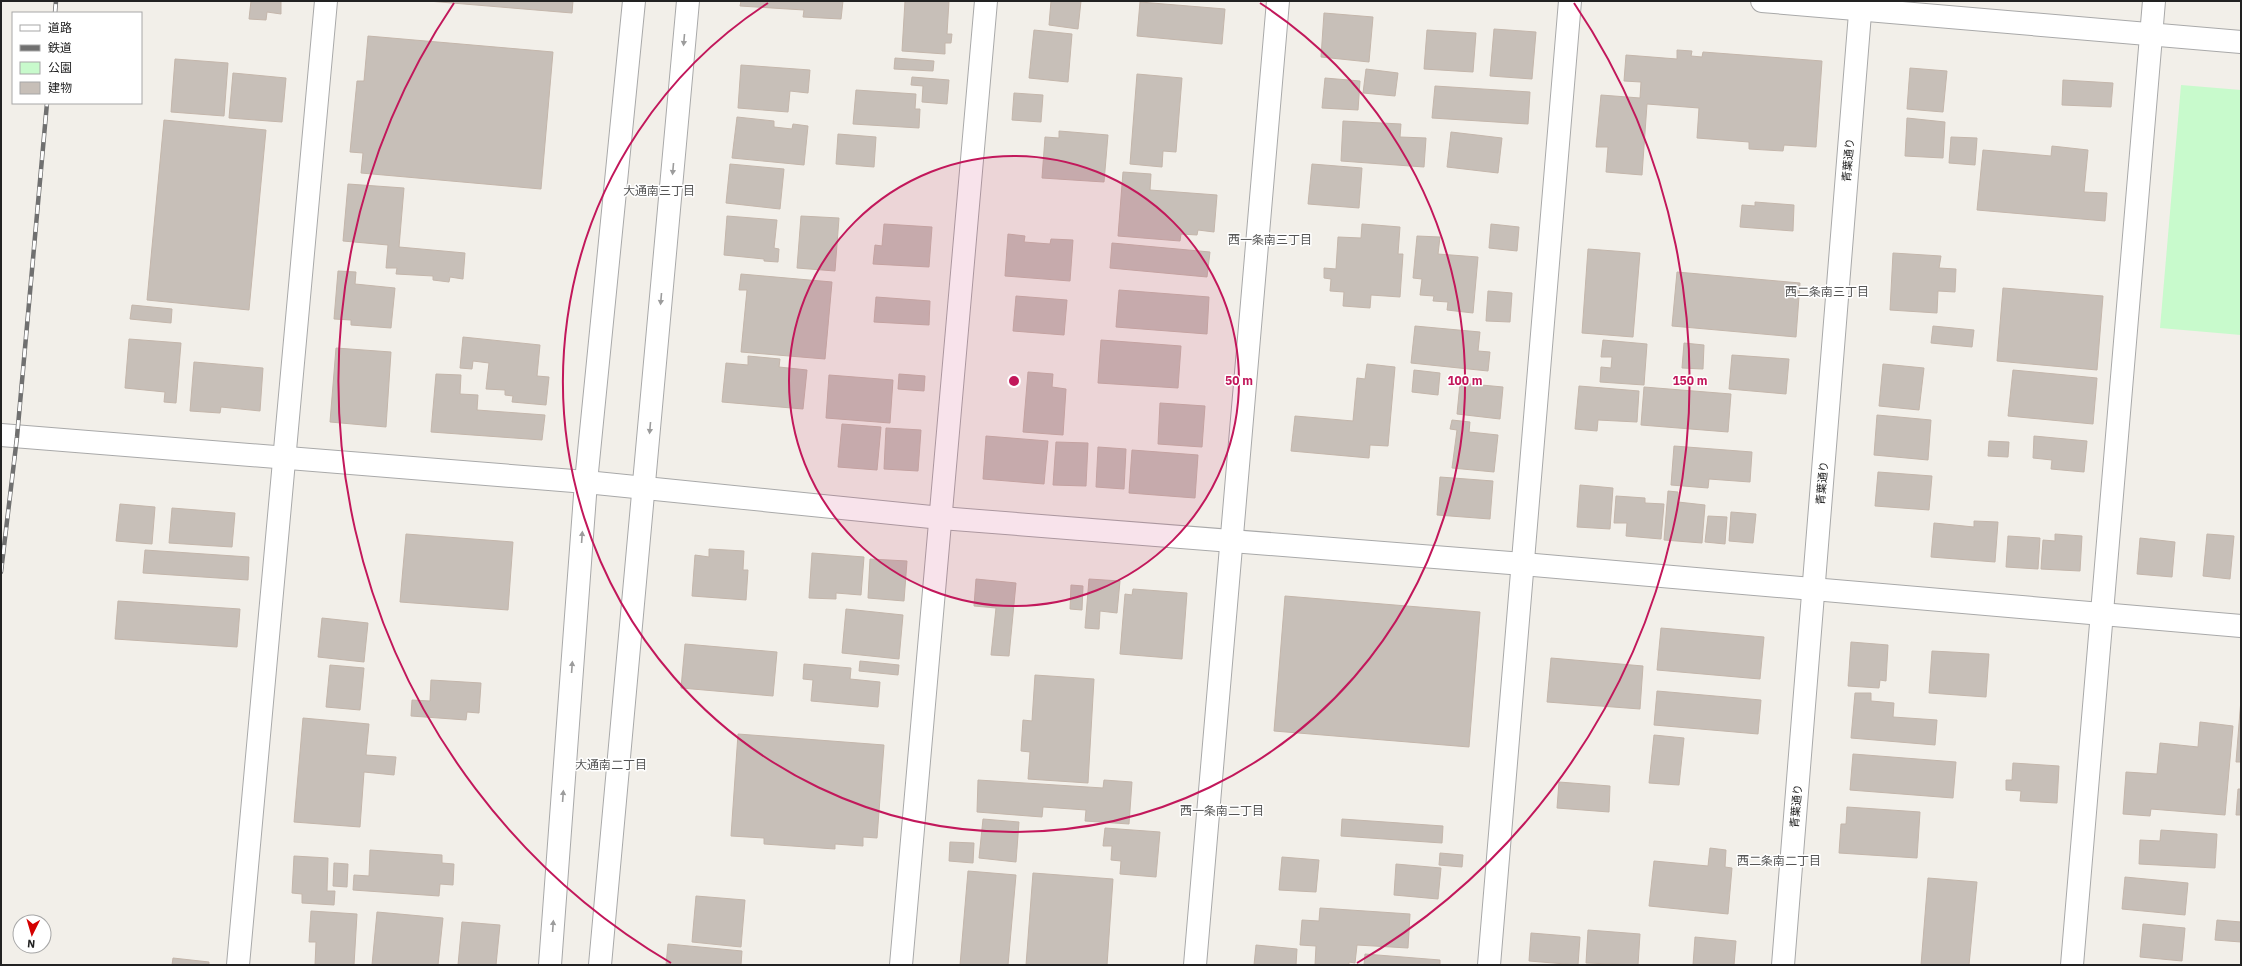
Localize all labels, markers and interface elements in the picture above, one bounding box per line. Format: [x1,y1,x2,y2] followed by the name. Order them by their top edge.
[12,12,142,104] legend
[48,20,72,35] text: 道路
[681,34,688,46] one-way arrow
[48,40,72,55] text: 鉄道
[48,60,72,75] text: 公園
[48,80,72,95] text: 建物
[1839,137,1857,183] street label: 青葉通り
[669,163,676,175] one-way arrow
[623,183,695,198] district label: 大通南三丁目
[1228,232,1312,247] district label: 西一条南三丁目
[1785,284,1869,299] district label: 西二条南三丁目
[658,293,665,305] one-way arrow
[1225,373,1253,388] text: 50 m
[1447,373,1483,388] text: 100 m
[1672,373,1708,388] text: 150 m
[1007,374,1021,388] centre of rings
[647,422,653,434] one-way arrow
[1813,460,1831,506] street label: 青葉通り
[578,531,585,543] one-way arrow
[569,661,576,673] one-way arrow
[575,757,647,772] district label: 大通南二丁目
[1787,783,1805,829] street label: 青葉通り
[559,790,566,802] one-way arrow
[1180,803,1264,818] district label: 西一条南二丁目
[1737,853,1821,868] district label: 西二条南二丁目
[12,914,52,954] north arrow
[550,920,557,932] one-way arrow
[27,937,36,951] text: N

